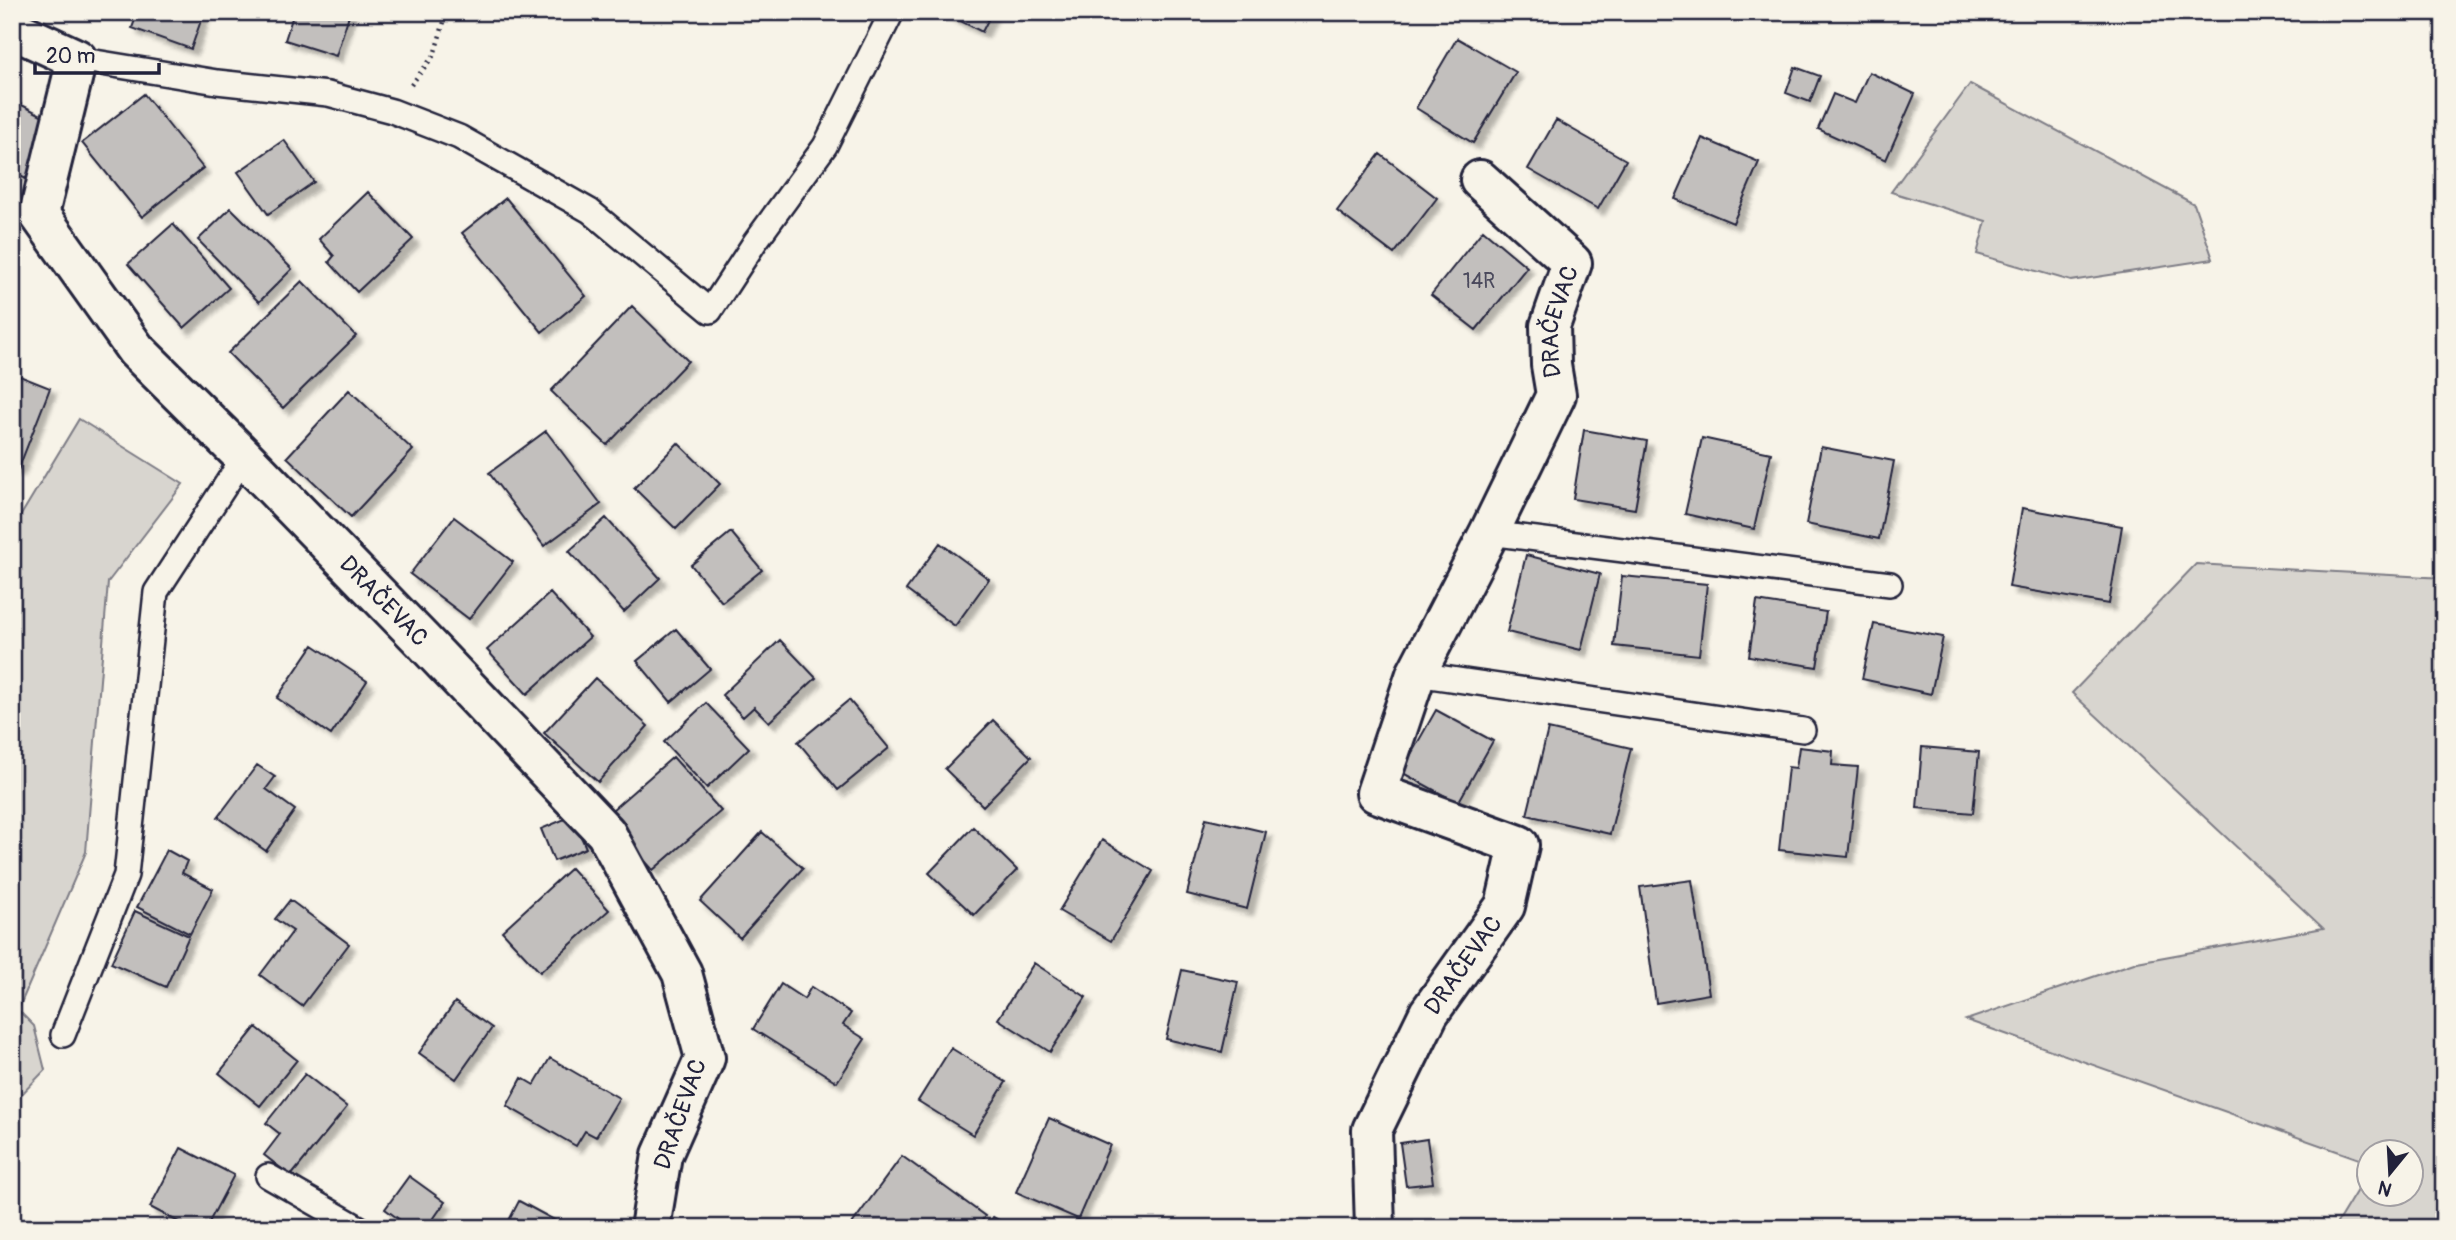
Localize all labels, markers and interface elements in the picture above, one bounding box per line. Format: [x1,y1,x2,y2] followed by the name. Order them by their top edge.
[35,32,159,76] scale bar
[46,43,95,70] text: 20 m
[1534,262,1585,380] street label: DRAČEVAC
[1463,268,1495,295] house number: 14R
[333,550,434,653] street label: DRAČEVAC
[1418,910,1509,1021] street label: DRAČEVAC
[648,1055,713,1173] street label: DRAČEVAC
[2354,1138,2424,1208] north arrow
[2375,1175,2395,1202] text: N

